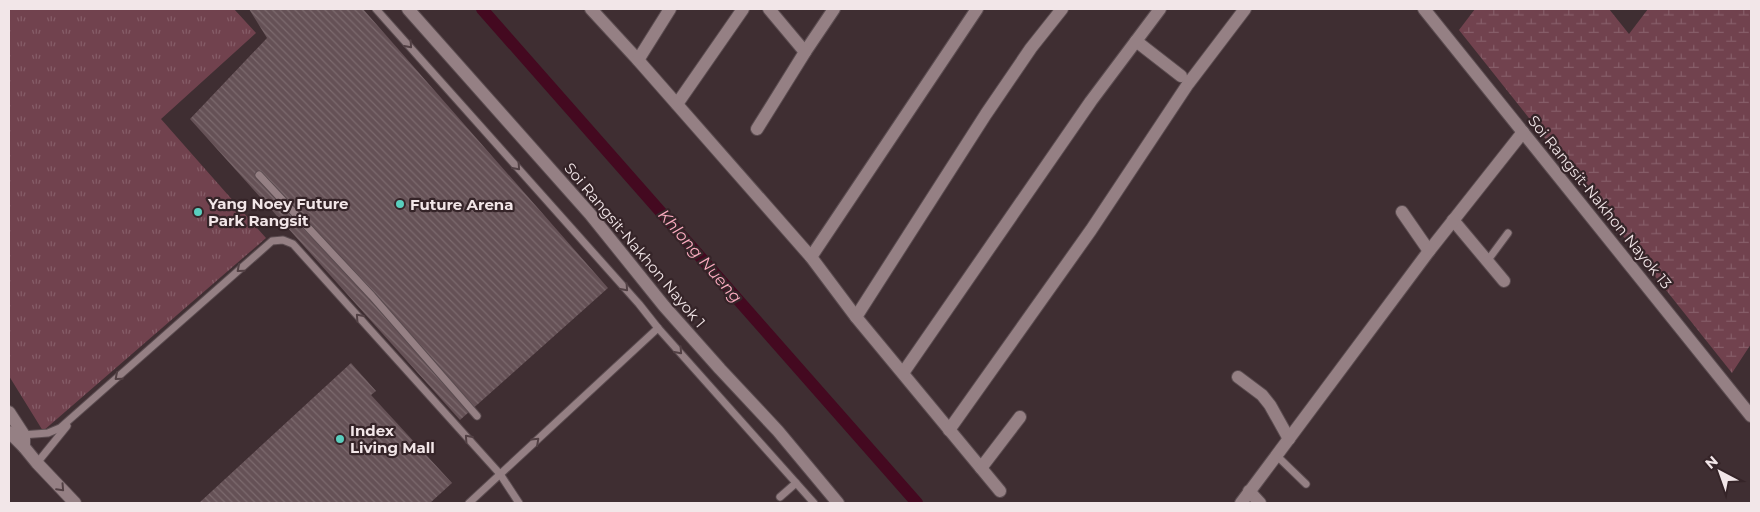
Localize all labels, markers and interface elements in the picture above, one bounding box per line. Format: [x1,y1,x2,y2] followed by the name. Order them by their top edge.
[403,40,412,49] one-way arrow
[1524,111,1676,293] street label: Soi Rangsit-Nakhon Nayok 13
[560,159,710,331] street label: Soi Rangsit-Nakhon Nayok 1
[511,161,520,170] one-way arrow
[207,194,349,230] place label: Yang Noey Future Park Rangsit
[410,195,513,214] place label: Future Arena
[394,198,406,210] marker: Future Arena
[654,205,746,307] water label: Khlong Nueng
[192,206,204,218] marker: Yang Noey Future Park Rangsit
[237,264,246,273] one-way arrow
[619,282,628,291] one-way arrow
[356,313,365,322] one-way arrow
[673,346,682,355] one-way arrow
[115,371,124,380] one-way arrow
[350,421,435,457] place label: Index Living Mall
[334,433,346,445] marker: Index Living Mall
[465,434,474,443] one-way arrow
[530,438,539,447] one-way arrow
[1695,447,1745,497] north arrow
[1701,452,1722,473] text: N
[55,483,64,492] one-way arrow

